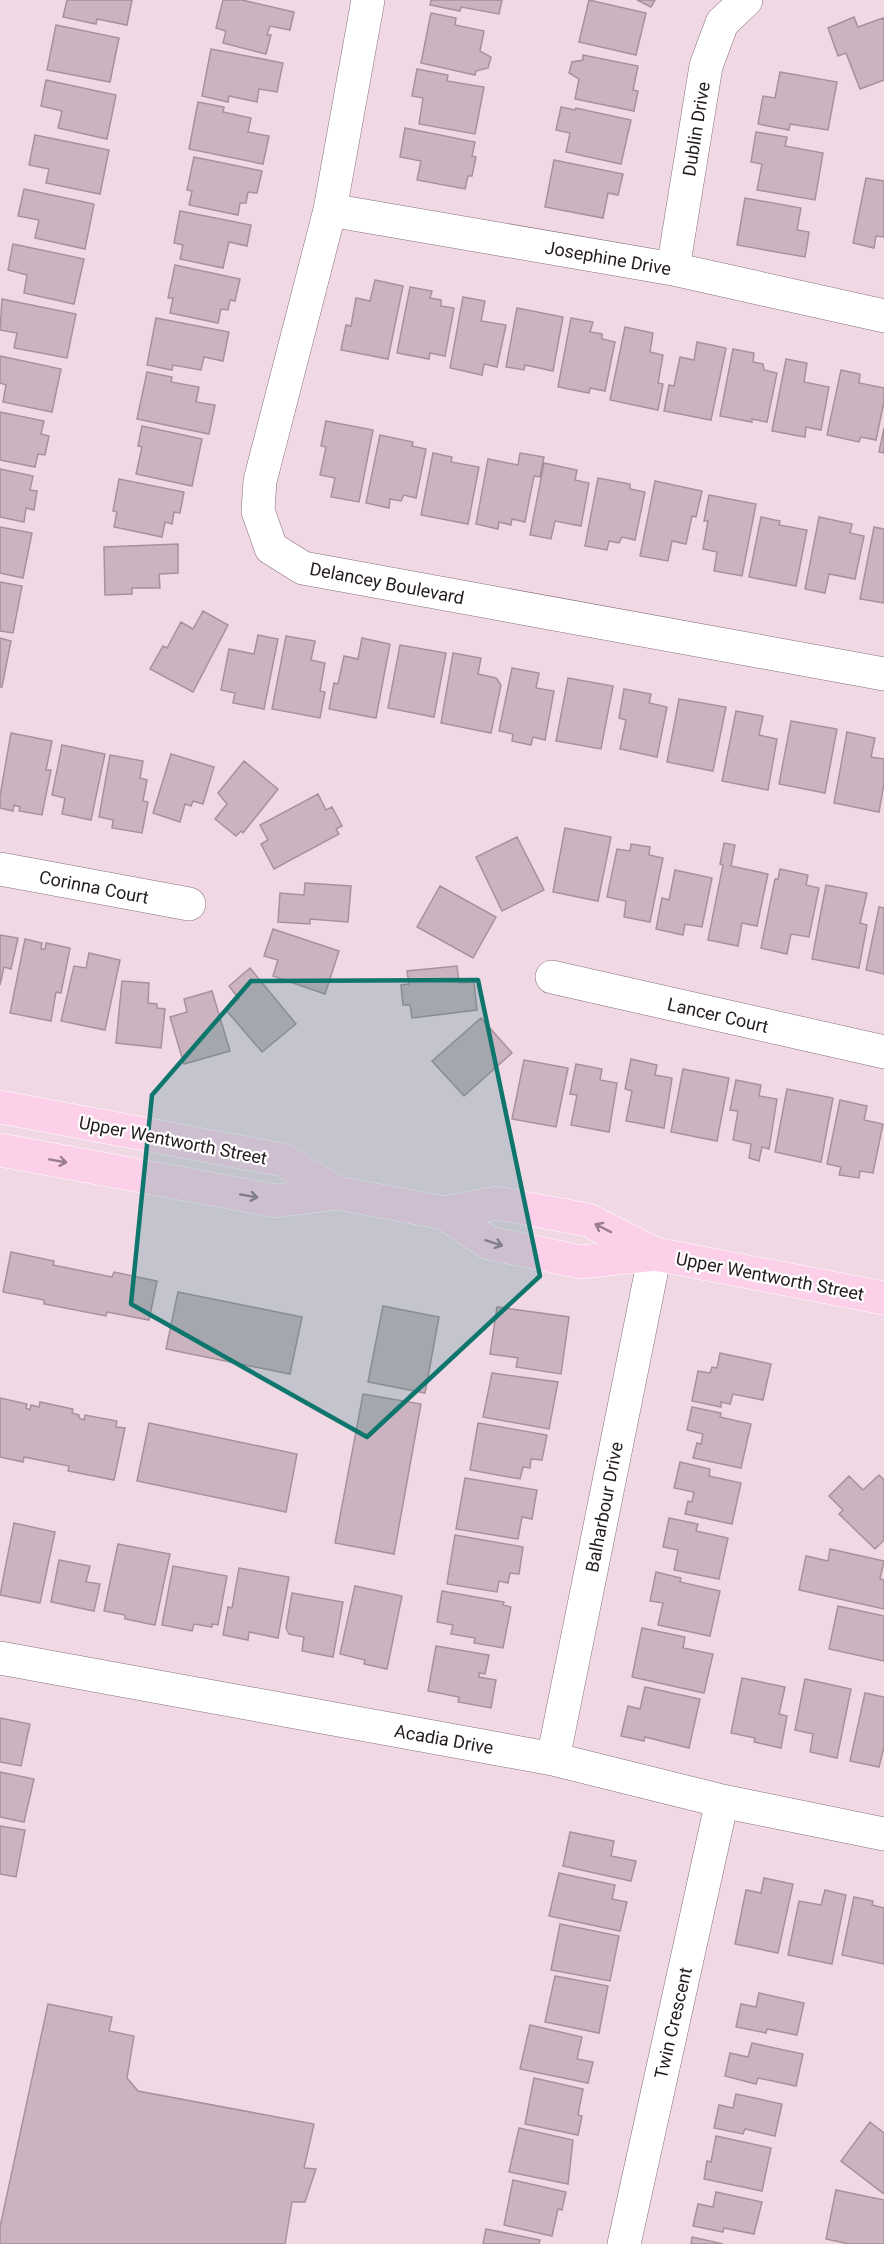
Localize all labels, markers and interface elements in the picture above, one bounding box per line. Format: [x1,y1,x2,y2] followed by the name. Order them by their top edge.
[678,80,714,178] street label: Dublin Drive
[543,237,673,279] street label: Josephine Drive
[308,558,466,608] street label: Delancey Boulevard
[38,866,151,908] street label: Corinna Court
[665,993,771,1037] street label: Lancer Court
[77,1111,269,1169] street label: Upper Wentworth Street
[47,1156,67,1167] one-way arrow
[239,1191,259,1202] one-way arrow
[595,1222,612,1234] one-way arrow
[484,1238,503,1249] one-way arrow
[674,1247,866,1305] street label: Upper Wentworth Street
[581,1440,627,1574] street label: Balharbour Drive
[393,1720,495,1758] street label: Acadia Drive
[650,1965,696,2081] street label: Twin Crescent

